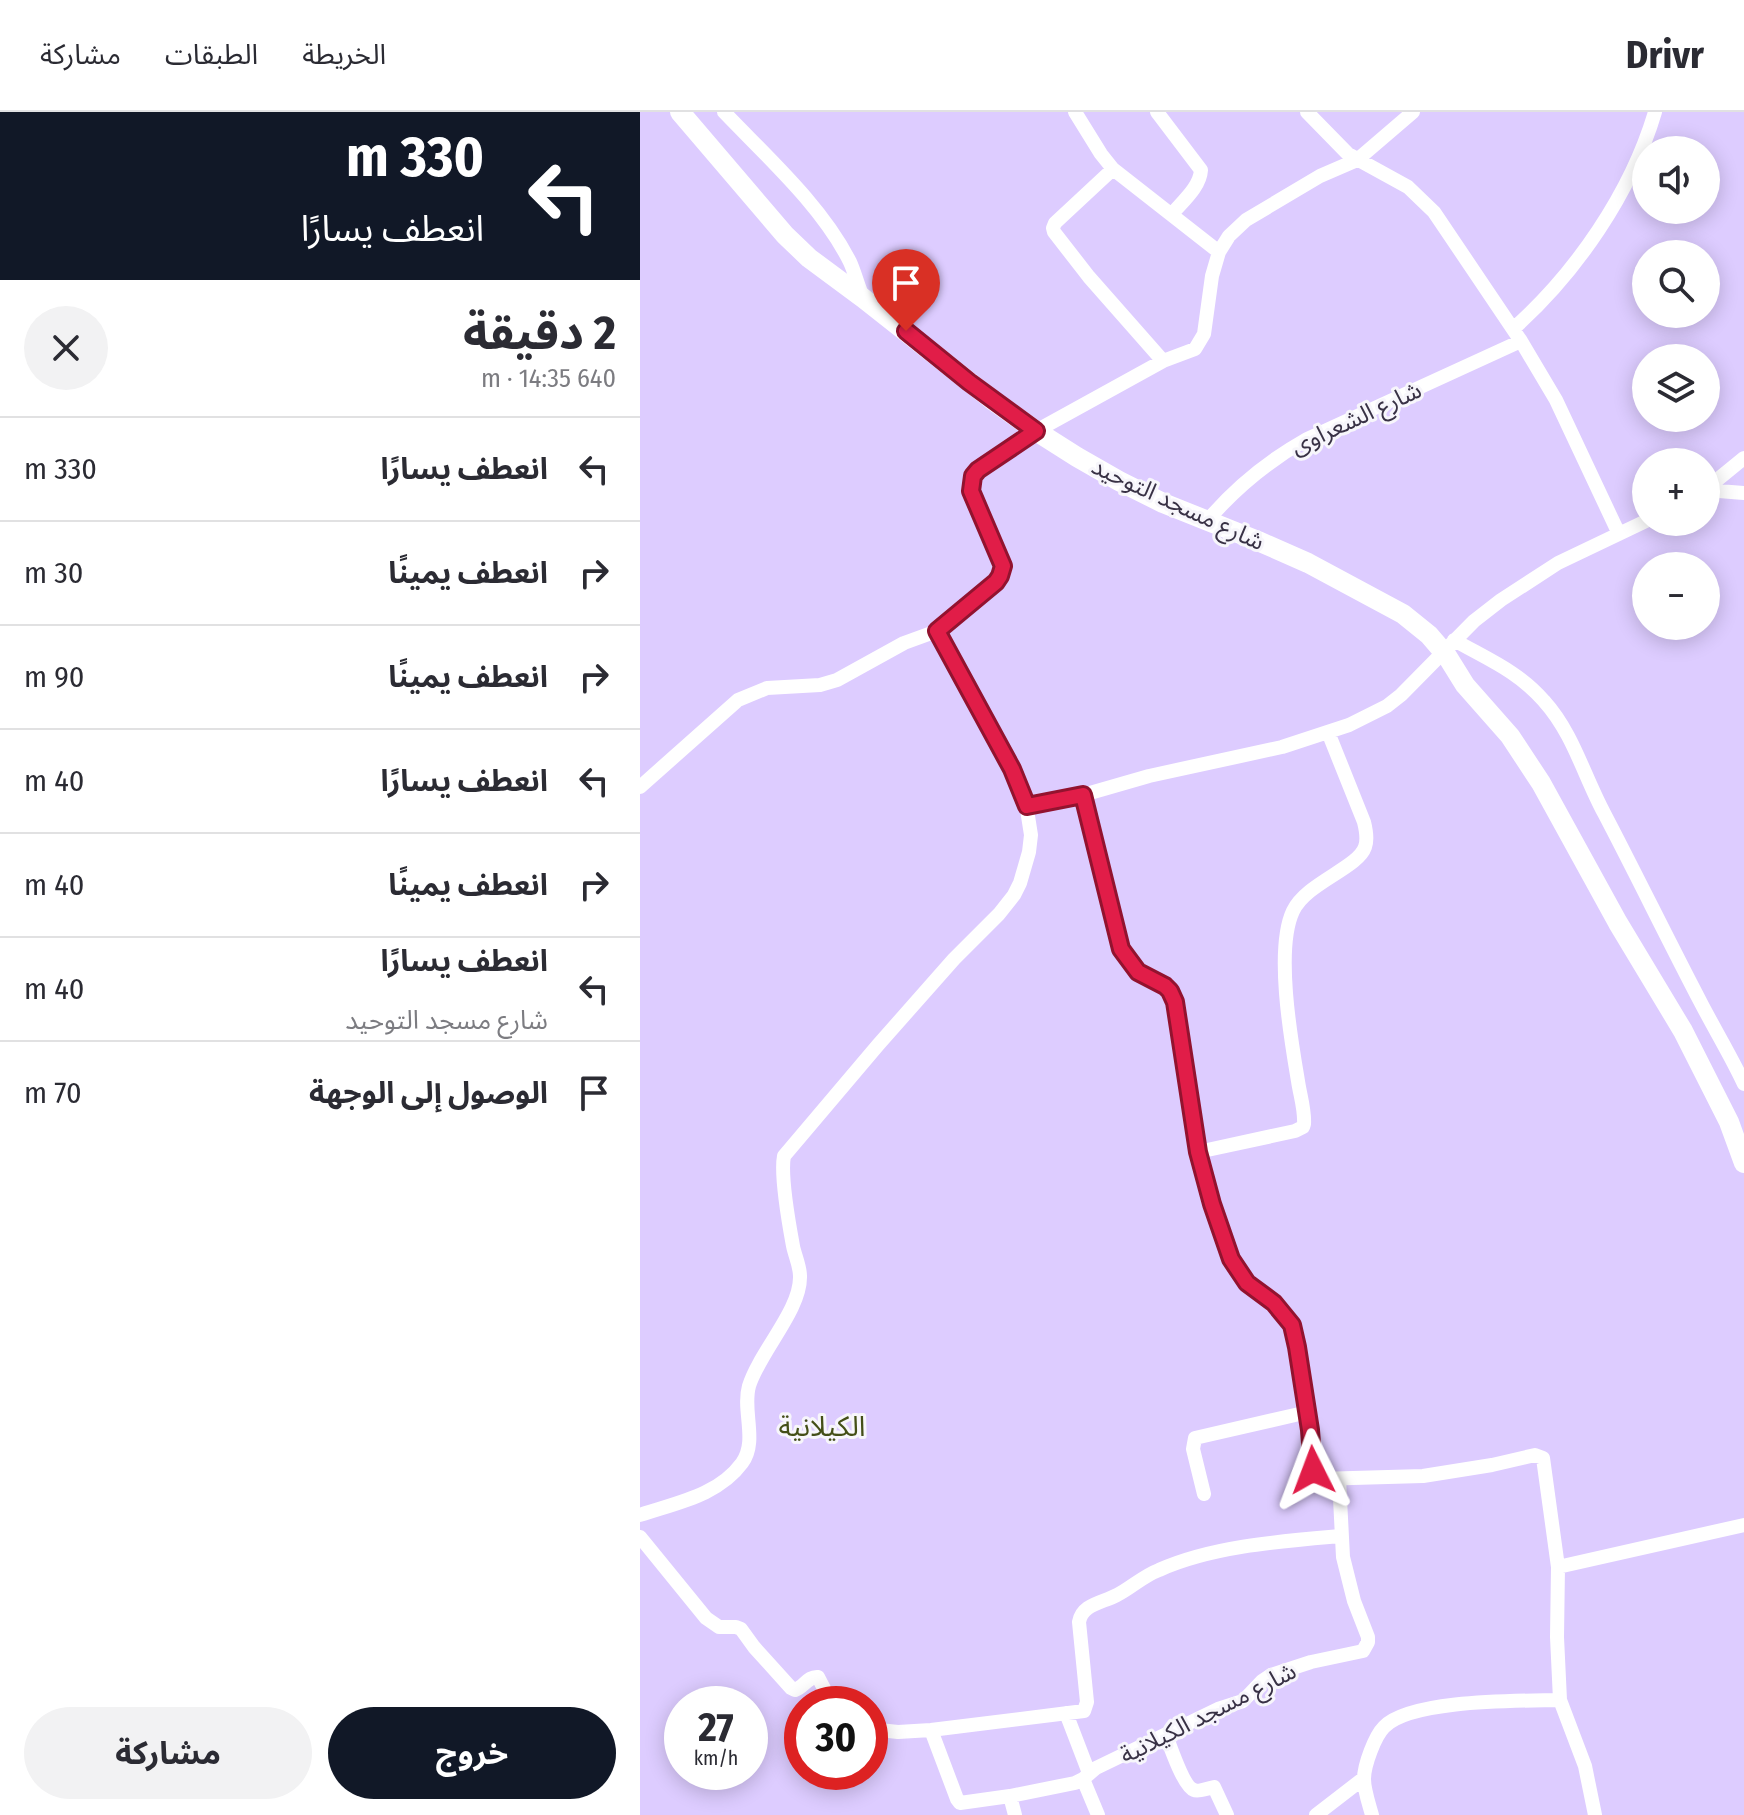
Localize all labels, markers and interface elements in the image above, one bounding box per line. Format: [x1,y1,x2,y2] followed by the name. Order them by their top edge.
[1626,32,1704,78] text: Drivr
[40,38,121,71] text: مشاركة
[165,38,258,71] text: الطبقات
[302,38,386,71] text: الخريطة
[346,124,484,191] text: 330 m
[1632,136,1720,640] map controls
[1632,136,1720,224] button: sound
[512,144,616,248] icon: left
[301,207,484,251] text: انعطف يسارًا
[1632,240,1720,328] button: search
[872,249,940,331] pin
[884,261,928,305] icon: arrive
[463,304,616,362] text: 2 دقيقة
[24,306,108,390] button: close
[1632,344,1720,432] button: layers
[481,363,616,394] text: 640 m · 14:35
[1286,376,1427,463] street label: شارع الشعراوى
[572,447,616,491] icon: left
[1632,448,1720,536] button: +
[24,451,97,487] text: 330 m
[381,451,548,487] text: انعطف يسارًا
[1086,452,1269,559] street label: شارع مسجد التوحيد
[572,551,616,595] icon: right
[1632,552,1720,640] button: −
[24,555,83,591] text: 30 m
[388,555,548,591] text: انعطف يمينًا
[572,655,616,699] icon: right
[24,659,84,695] text: 90 m
[388,659,548,695] text: انعطف يمينًا
[572,759,616,803] icon: left
[24,763,84,799] text: 40 m
[381,763,548,799] text: انعطف يسارًا
[572,863,616,907] icon: right
[24,867,84,903] text: 40 m
[388,867,548,903] text: انعطف يمينًا
[381,943,548,979] text: انعطف يسارًا
[572,967,616,1011] icon: left
[24,971,84,1007] text: 40 m
[345,1005,548,1036] text: شارع مسجد التوحيد
[572,1071,616,1115] icon: arrive
[24,1075,82,1111] text: 70 m
[309,1075,548,1111] text: الوصول إلى الوجهة
[779,1410,865,1443] district label: الكيلانية
[1271,1428,1355,1512] position arrow
[1115,1657,1302,1772] street label: شارع مسجد الكيلانية
[784,1686,888,1790] speed limit sign: 30
[698,1704,734,1752] text: 27
[24,1707,312,1799] button: مشاركة
[328,1707,616,1799] button: خروج
[694,1746,738,1770] text: km/h

